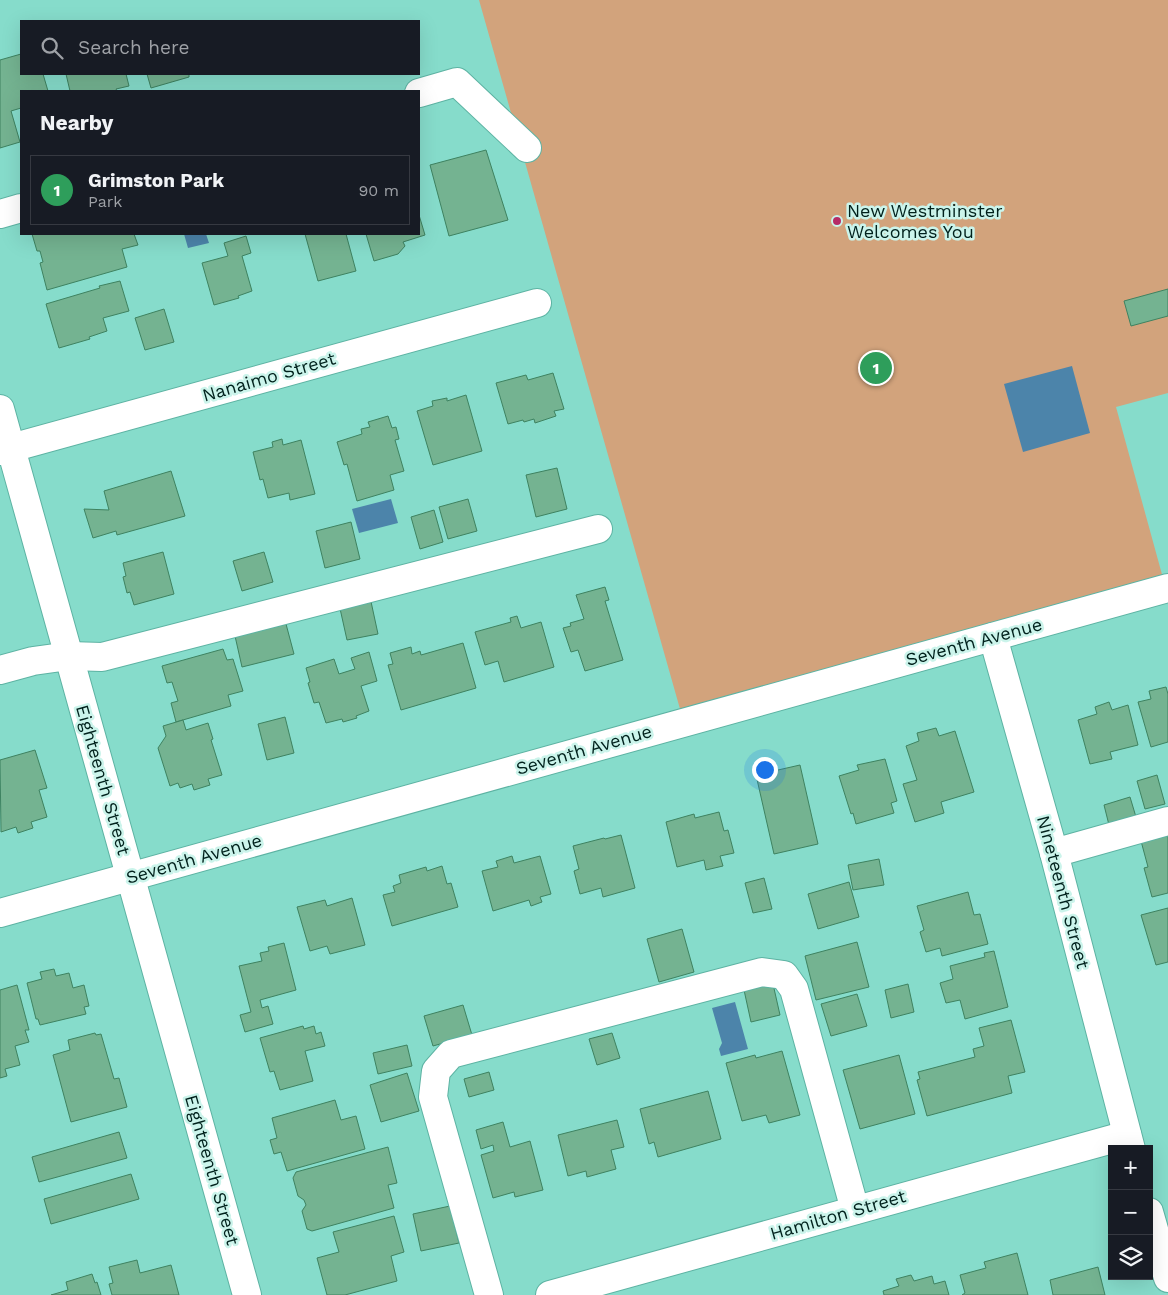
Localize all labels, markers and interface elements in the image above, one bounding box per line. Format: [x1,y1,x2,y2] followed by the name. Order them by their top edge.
[20,20,420,75] search box
[38,34,66,62] icon: search
[78,36,189,59] text: Search here
[40,110,113,135] text: Nearby
[88,169,224,192] text: Grimston Park
[54,181,60,200] text: 1
[358,181,399,200] text: 90 m
[88,192,122,211] text: Park
[847,200,1003,242] place label: New Westminster Welcomes You
[831,215,843,227] marker: New Westminster Welcomes You
[200,347,338,406] street label: Nanaimo Street
[860,349,892,387] pin: 1
[903,613,1044,670] street label: Seventh Avenue
[72,702,135,858] street label: Eighteenth Street
[514,720,654,779] street label: Seventh Avenue
[752,757,778,783] your location
[1033,813,1094,971] street label: Nineteenth Street
[124,829,264,888] street label: Seventh Avenue
[181,1092,244,1248] street label: Eighteenth Street
[1108,1145,1153,1280] map controls
[1108,1145,1153,1190] button: +
[768,1185,909,1244] street label: Hamilton Street
[1108,1190,1153,1235] button: −
[1108,1235,1153,1280] button: layers

